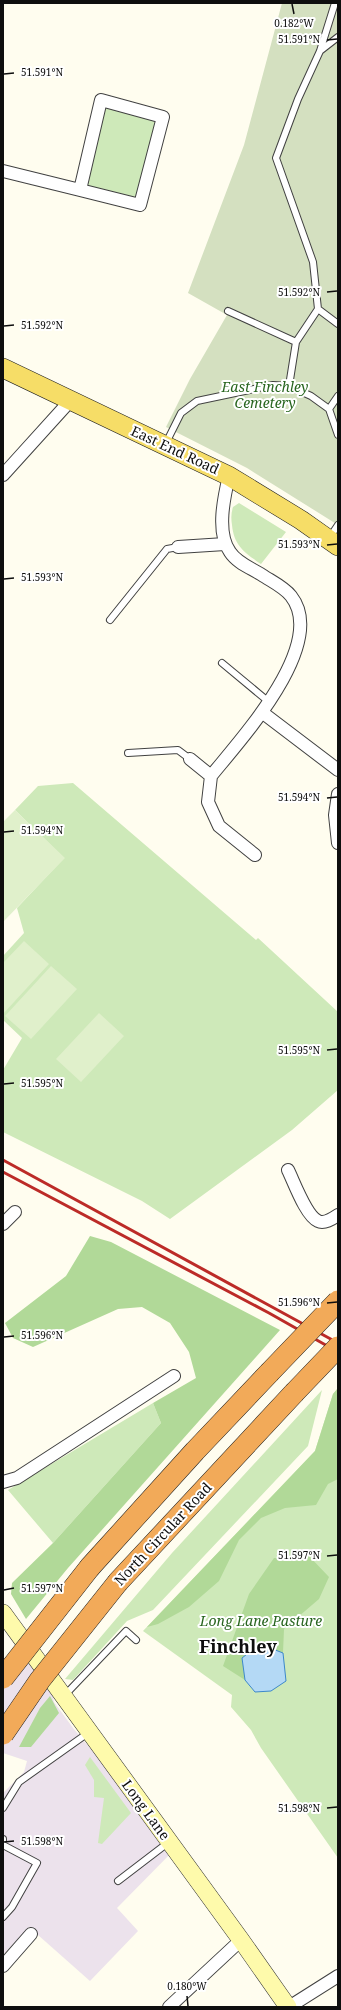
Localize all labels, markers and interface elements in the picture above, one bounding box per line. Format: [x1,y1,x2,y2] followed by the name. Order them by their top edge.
[274,16,314,30] text: 0.182°W
[278,32,320,46] text: 51.591°N
[21,65,63,79] text: 51.591°N
[278,285,320,299] text: 51.592°N
[21,318,63,332] text: 51.592°N
[221,377,308,412] park label: East Finchley Cemetery
[128,421,223,478] street label: East End Road
[278,537,320,551] text: 51.593°N
[21,570,63,584] text: 51.593°N
[278,790,320,804] text: 51.594°N
[21,823,63,837] text: 51.594°N
[278,1043,320,1057] text: 51.595°N
[21,1076,63,1090] text: 51.595°N
[278,1295,320,1309] text: 51.596°N
[21,1328,63,1342] text: 51.596°N
[110,1478,216,1589] street label: North Circular Road
[278,1548,320,1562] text: 51.597°N
[21,1581,63,1595] text: 51.597°N
[199,1611,322,1630] park label: Long Lane Pasture
[199,1634,278,1658] district label: Finchley
[118,1776,175,1844] street label: Long Lane
[278,1801,320,1815] text: 51.598°N
[21,1834,63,1848] text: 51.598°N
[167,1979,207,1993] text: 0.180°W

